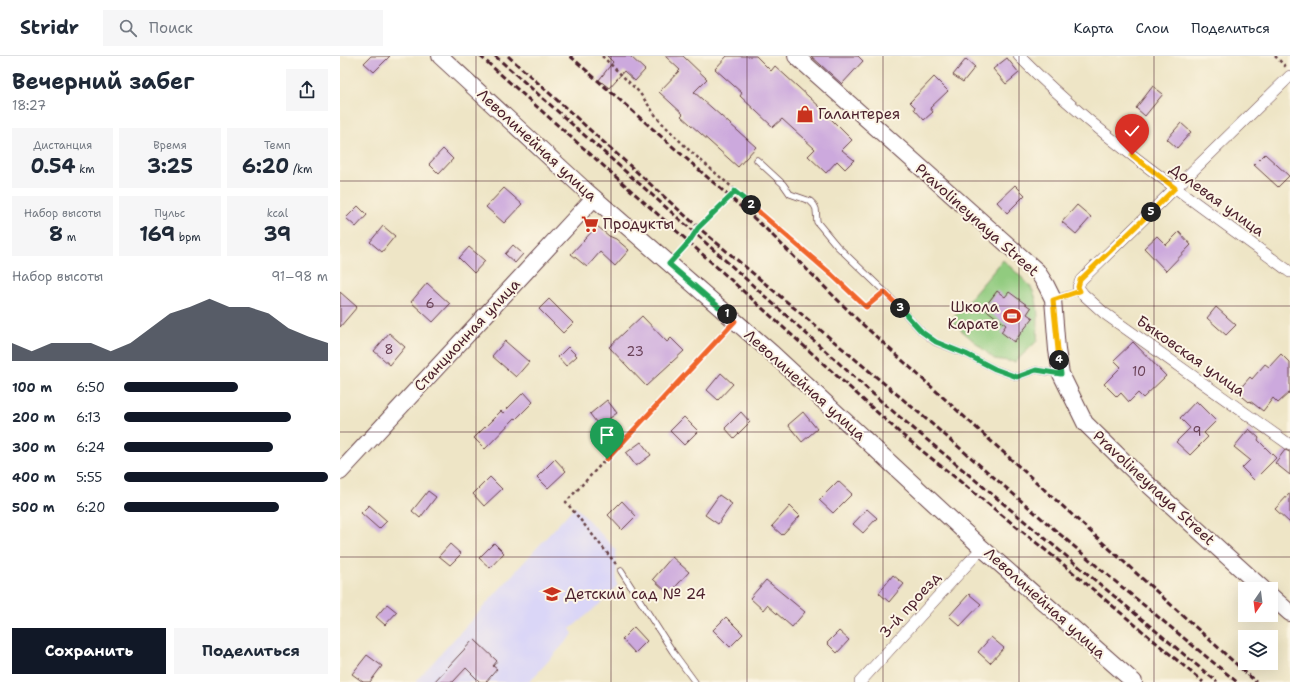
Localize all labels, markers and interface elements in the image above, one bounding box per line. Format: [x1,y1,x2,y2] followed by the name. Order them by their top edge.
[103,10,383,46] search box
[20,15,79,40] text: Stridr
[117,17,139,39] icon: search
[149,18,193,38] text: Поиск
[1073,19,1114,37] text: Карта
[1136,19,1169,37] text: Слои
[1191,19,1270,37] text: Поделиться
[12,67,194,96] text: Вечерний забег
[286,69,328,111] button: share
[473,84,602,206] street label: Леволинейная улица
[12,97,46,114] text: 18:27
[795,104,815,124] shop icon: Галантерея
[818,104,900,124] place label: Галантерея
[1115,114,1149,155] pin
[1121,120,1143,142] icon: check
[33,138,92,153] text: Дистанция
[153,138,187,153] text: Время
[264,138,291,153] text: Темп
[31,153,75,179] text: 0.54
[147,153,193,179] text: 3:25
[242,153,289,179] text: 6:20
[911,159,1043,281] street label: Pravolineynaya Street
[1166,159,1269,242] street label: Долевая улица
[75,162,95,177] text: km
[289,162,313,177] text: /km
[741,195,761,215] pin: 2
[747,197,755,212] text: 2
[1141,202,1161,222] pin: 5
[1148,204,1154,219] text: 5
[24,206,101,221] text: Набор высоты
[155,206,185,221] text: Пульс
[267,206,288,221] text: kcal
[580,214,600,234] supermarket icon: Продукты
[603,214,674,234] place label: Продукты
[49,221,63,247] text: 8
[139,221,175,247] text: 169
[264,221,291,247] text: 39
[63,230,76,245] text: m
[175,230,201,245] text: bpm
[12,268,103,285] text: Набор высоты
[271,268,328,285] text: 91–98 m
[410,274,525,396] street label: Станционная улица
[425,295,435,312] house number: 6
[948,297,1000,334] place label: Школа Карате
[890,298,910,318] pin: 3
[896,300,904,315] text: 3
[717,304,737,324] pin: 1
[724,306,730,321] text: 1
[1002,306,1022,326] sports icon: Школа Карате
[1133,311,1250,401] street label: Быковская улица
[740,325,870,445] street label: Леволинейная улица
[384,341,394,358] house number: 8
[626,343,644,360] house number: 23
[1049,350,1069,370] pin: 4
[1055,352,1063,367] text: 4
[1132,363,1146,380] house number: 10
[12,379,52,396] text: 100 m
[76,379,105,396] text: 6:50
[12,409,55,426] text: 200 m
[76,409,101,426] text: 6:13
[590,418,624,459] pin
[1192,423,1202,440] house number: 9
[596,424,618,446] icon: arrive
[1089,426,1219,550] street label: Pravolineynaya Street
[12,439,56,456] text: 300 m
[76,439,105,456] text: 6:24
[12,469,56,486] text: 400 m
[76,469,102,486] text: 5:55
[12,499,55,516] text: 500 m
[76,499,105,516] text: 6:20
[980,543,1110,663] street label: Леволинейная улица
[875,567,945,642] street label: 3-й проезд
[1238,582,1278,622] north arrow
[1238,582,1278,670] map controls
[542,584,562,604] school or university icon: Детский сад № 24
[565,584,706,604] place label: Детский сад № 24
[12,628,166,674] button: Сохранить
[174,628,328,674] button: Поделиться
[1238,630,1278,670] button: layers

